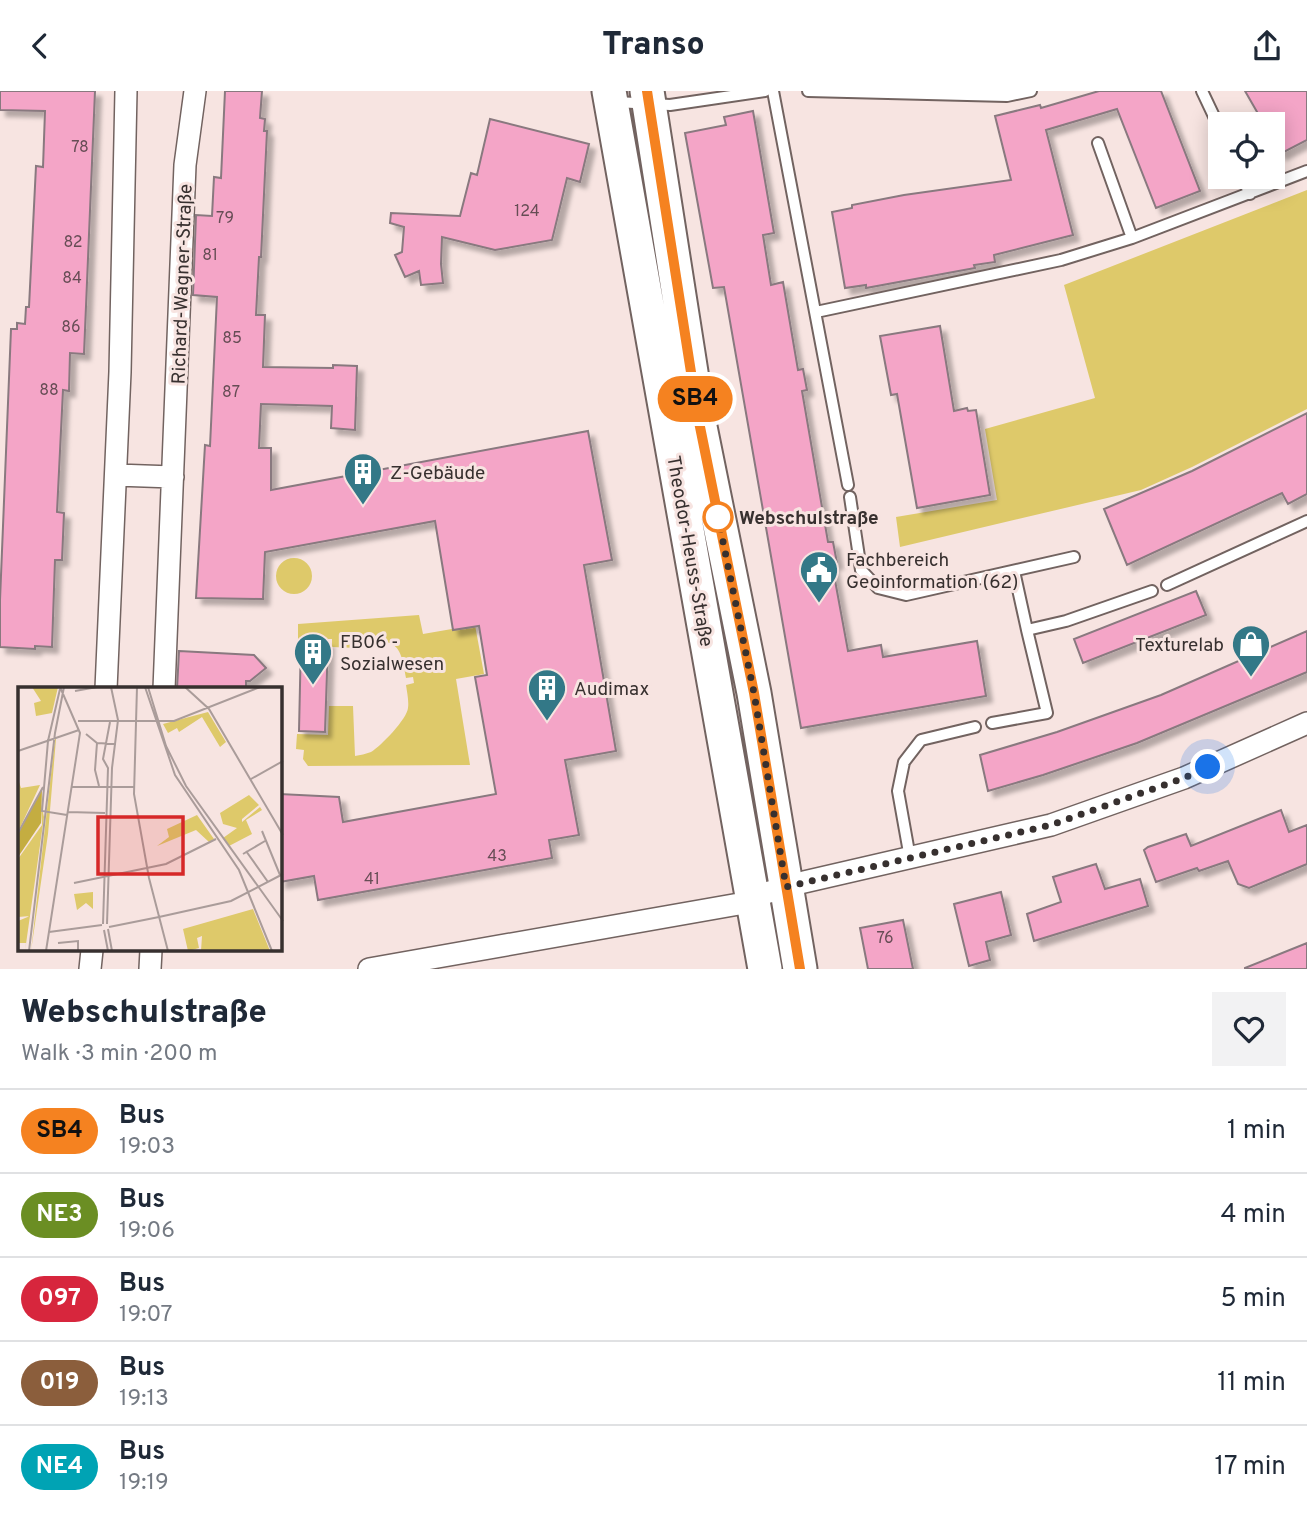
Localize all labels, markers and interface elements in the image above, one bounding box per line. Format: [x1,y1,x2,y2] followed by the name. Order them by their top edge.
[602,26,705,66] text: Transo
[21,27,59,65] icon: back
[1248,27,1286,65] icon: share
[1208,112,1285,189] map controls
[1208,112,1285,189] button: locate
[71,138,89,158] house number: 78
[168,183,198,385] street label: Richard-Wagner-Straße
[514,202,540,222] house number: 124
[216,209,234,229] house number: 79
[63,233,83,253] house number: 82
[202,246,218,266] house number: 81
[62,269,82,289] house number: 84
[61,318,81,338] house number: 86
[222,329,242,349] house number: 85
[655,376,735,422] line badge: SB4
[39,381,59,401] house number: 88
[222,383,240,403] house number: 87
[672,384,718,414] text: SB4
[342,451,384,506] building icon: Z-Gebäude
[660,454,718,649] street label: Theodor-Heuss-Straße
[390,462,485,486] place label: Z-Gebäude
[703,502,733,532] marker: Webschulstraße
[739,507,879,531] place label: Webschulstraße
[798,549,840,604] public building icon: Fachbereich Geoinformation (62)
[846,549,1019,595] place label: Fachbereich Geoinformation (62)
[1230,623,1272,678] shop icon: Texturelab
[292,631,334,686] building icon: FB06 - Sozialwesen
[340,631,444,677] place label: FB06 - Sozialwesen
[1135,634,1224,658] place label: Texturelab
[526,667,568,722] building icon: Audimax
[574,678,649,702] place label: Audimax
[18,687,282,951] inset map
[1190,749,1225,784] your location
[487,847,507,867] house number: 43
[364,870,380,890] house number: 41
[876,929,894,949] house number: 76
[1212,992,1286,1066] button: heart
[21,993,267,1035] text: Webschulstraße
[21,1040,218,1069] text: Walk · 3 min · 200 m
[119,1100,165,1133] text: Bus
[1227,1115,1286,1148] text: 1 min
[36,1116,83,1146] text: SB4
[119,1133,175,1162] text: 19:03
[119,1184,165,1217] text: Bus
[1220,1199,1286,1232] text: 4 min
[36,1200,83,1230] text: NE3
[119,1217,175,1246] text: 19:06
[119,1268,165,1301] text: Bus
[1220,1283,1286,1316] text: 5 min
[38,1284,81,1314] text: 097
[119,1301,173,1330] text: 19:07
[119,1352,165,1385] text: Bus
[1217,1367,1286,1400] text: 11 min
[39,1368,80,1398] text: 019
[119,1385,169,1414] text: 19:13
[119,1436,165,1469] text: Bus
[1214,1451,1286,1484] text: 17 min
[36,1452,83,1482] text: NE4
[119,1469,169,1498] text: 19:19

